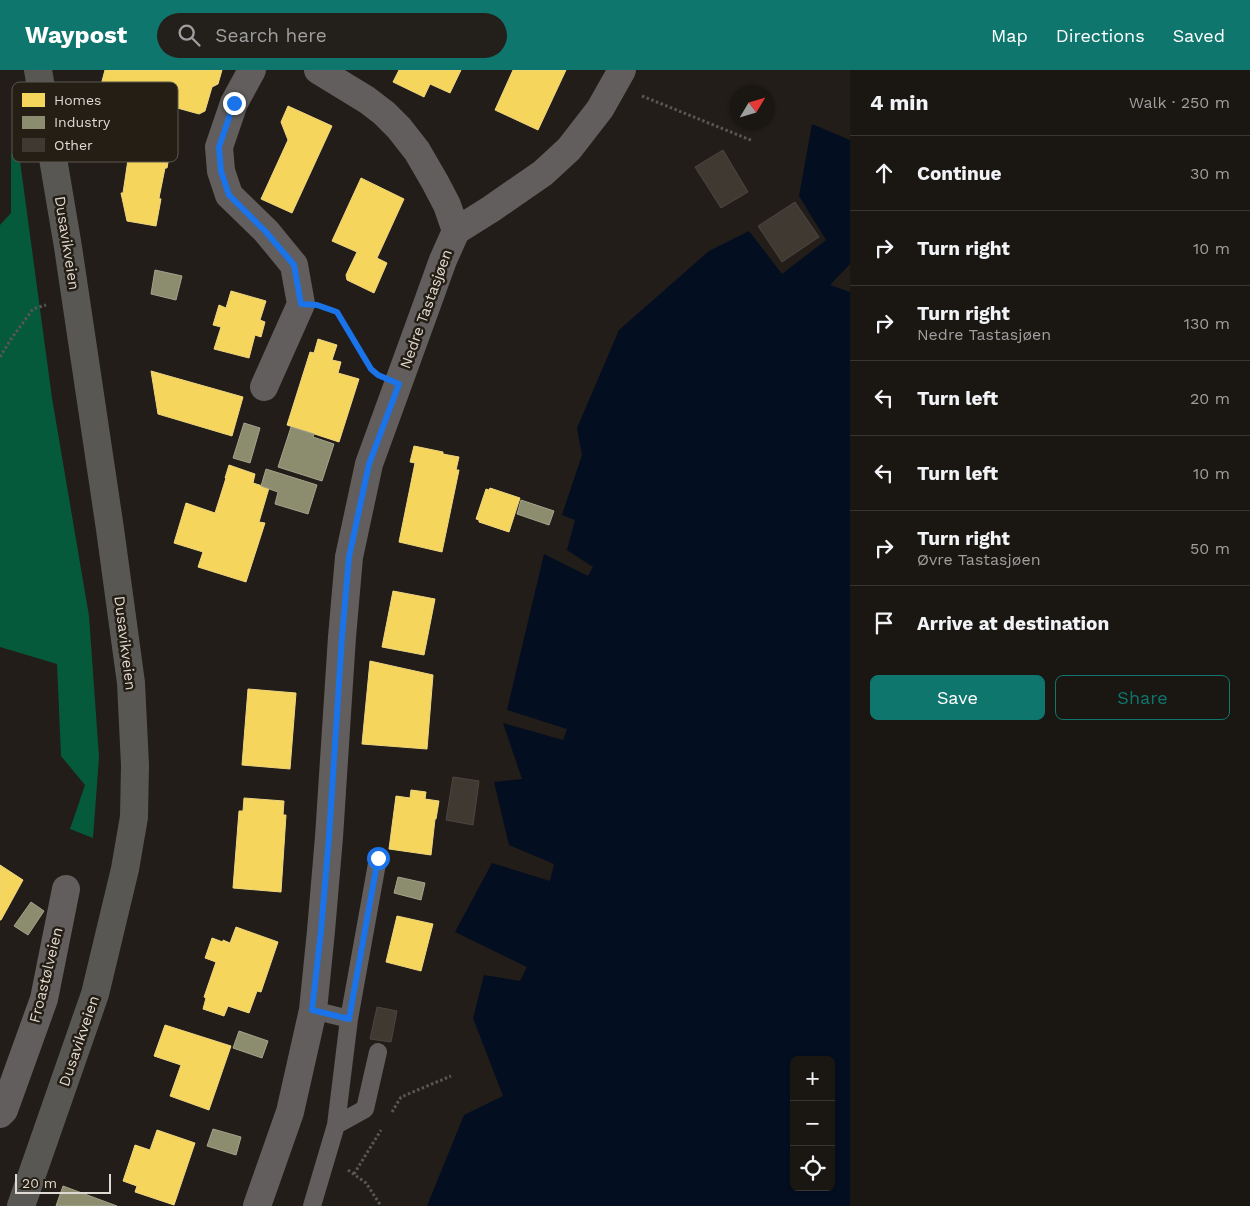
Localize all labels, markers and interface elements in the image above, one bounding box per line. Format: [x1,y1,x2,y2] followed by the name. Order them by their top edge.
[157,13,507,58] search box
[25,21,127,49] text: Waypost
[175,21,203,49] icon: search
[215,24,327,47] text: Search here
[991,25,1028,46] text: Map
[1056,25,1145,46] text: Directions
[1173,25,1225,46] text: Saved
[12,82,178,162] legend
[730,85,775,130] north arrow
[870,90,928,115] text: 4 min
[54,92,101,108] text: Homes
[223,92,246,115] route end
[1129,93,1230,112] text: Walk · 250 m
[54,114,111,130] text: Industry
[54,137,93,153] text: Other
[870,159,898,187] icon: ahead
[917,162,1001,185] text: Continue
[1190,164,1230,183] text: 30 m
[51,195,83,291] street label: Dusavikveien
[870,234,898,262] icon: right
[917,237,1010,260] text: Turn right
[1193,239,1230,258] text: 10 m
[396,247,456,371] street label: Nedre Tastasjøen
[917,302,1010,325] text: Turn right
[870,309,898,337] icon: right
[1184,314,1230,333] text: 130 m
[917,325,1051,344] text: Nedre Tastasjøen
[870,384,898,412] icon: left
[917,387,998,410] text: Turn left
[1190,389,1230,408] text: 20 m
[870,459,898,487] icon: left
[917,462,998,485] text: Turn left
[1193,464,1230,483] text: 10 m
[917,527,1010,550] text: Turn right
[870,534,898,562] icon: right
[1190,539,1230,558] text: 50 m
[917,550,1041,569] text: Øvre Tastasjøen
[110,595,140,691] street label: Dusavikveien
[870,609,898,637] icon: arrive
[917,612,1109,635] text: Arrive at destination
[870,675,1045,720] button: Save
[1055,675,1230,720] button: Share
[367,847,390,870] route start
[25,925,67,1025] street label: Froastølveien
[55,993,103,1089] street label: Dusavikveien
[790,1056,835,1191] map controls
[790,1056,835,1101] button: +
[790,1101,835,1146] button: −
[790,1146,835,1191] button: locate
[15,1171,111,1194] scale bar
[22,1175,57,1191] text: 20 m

